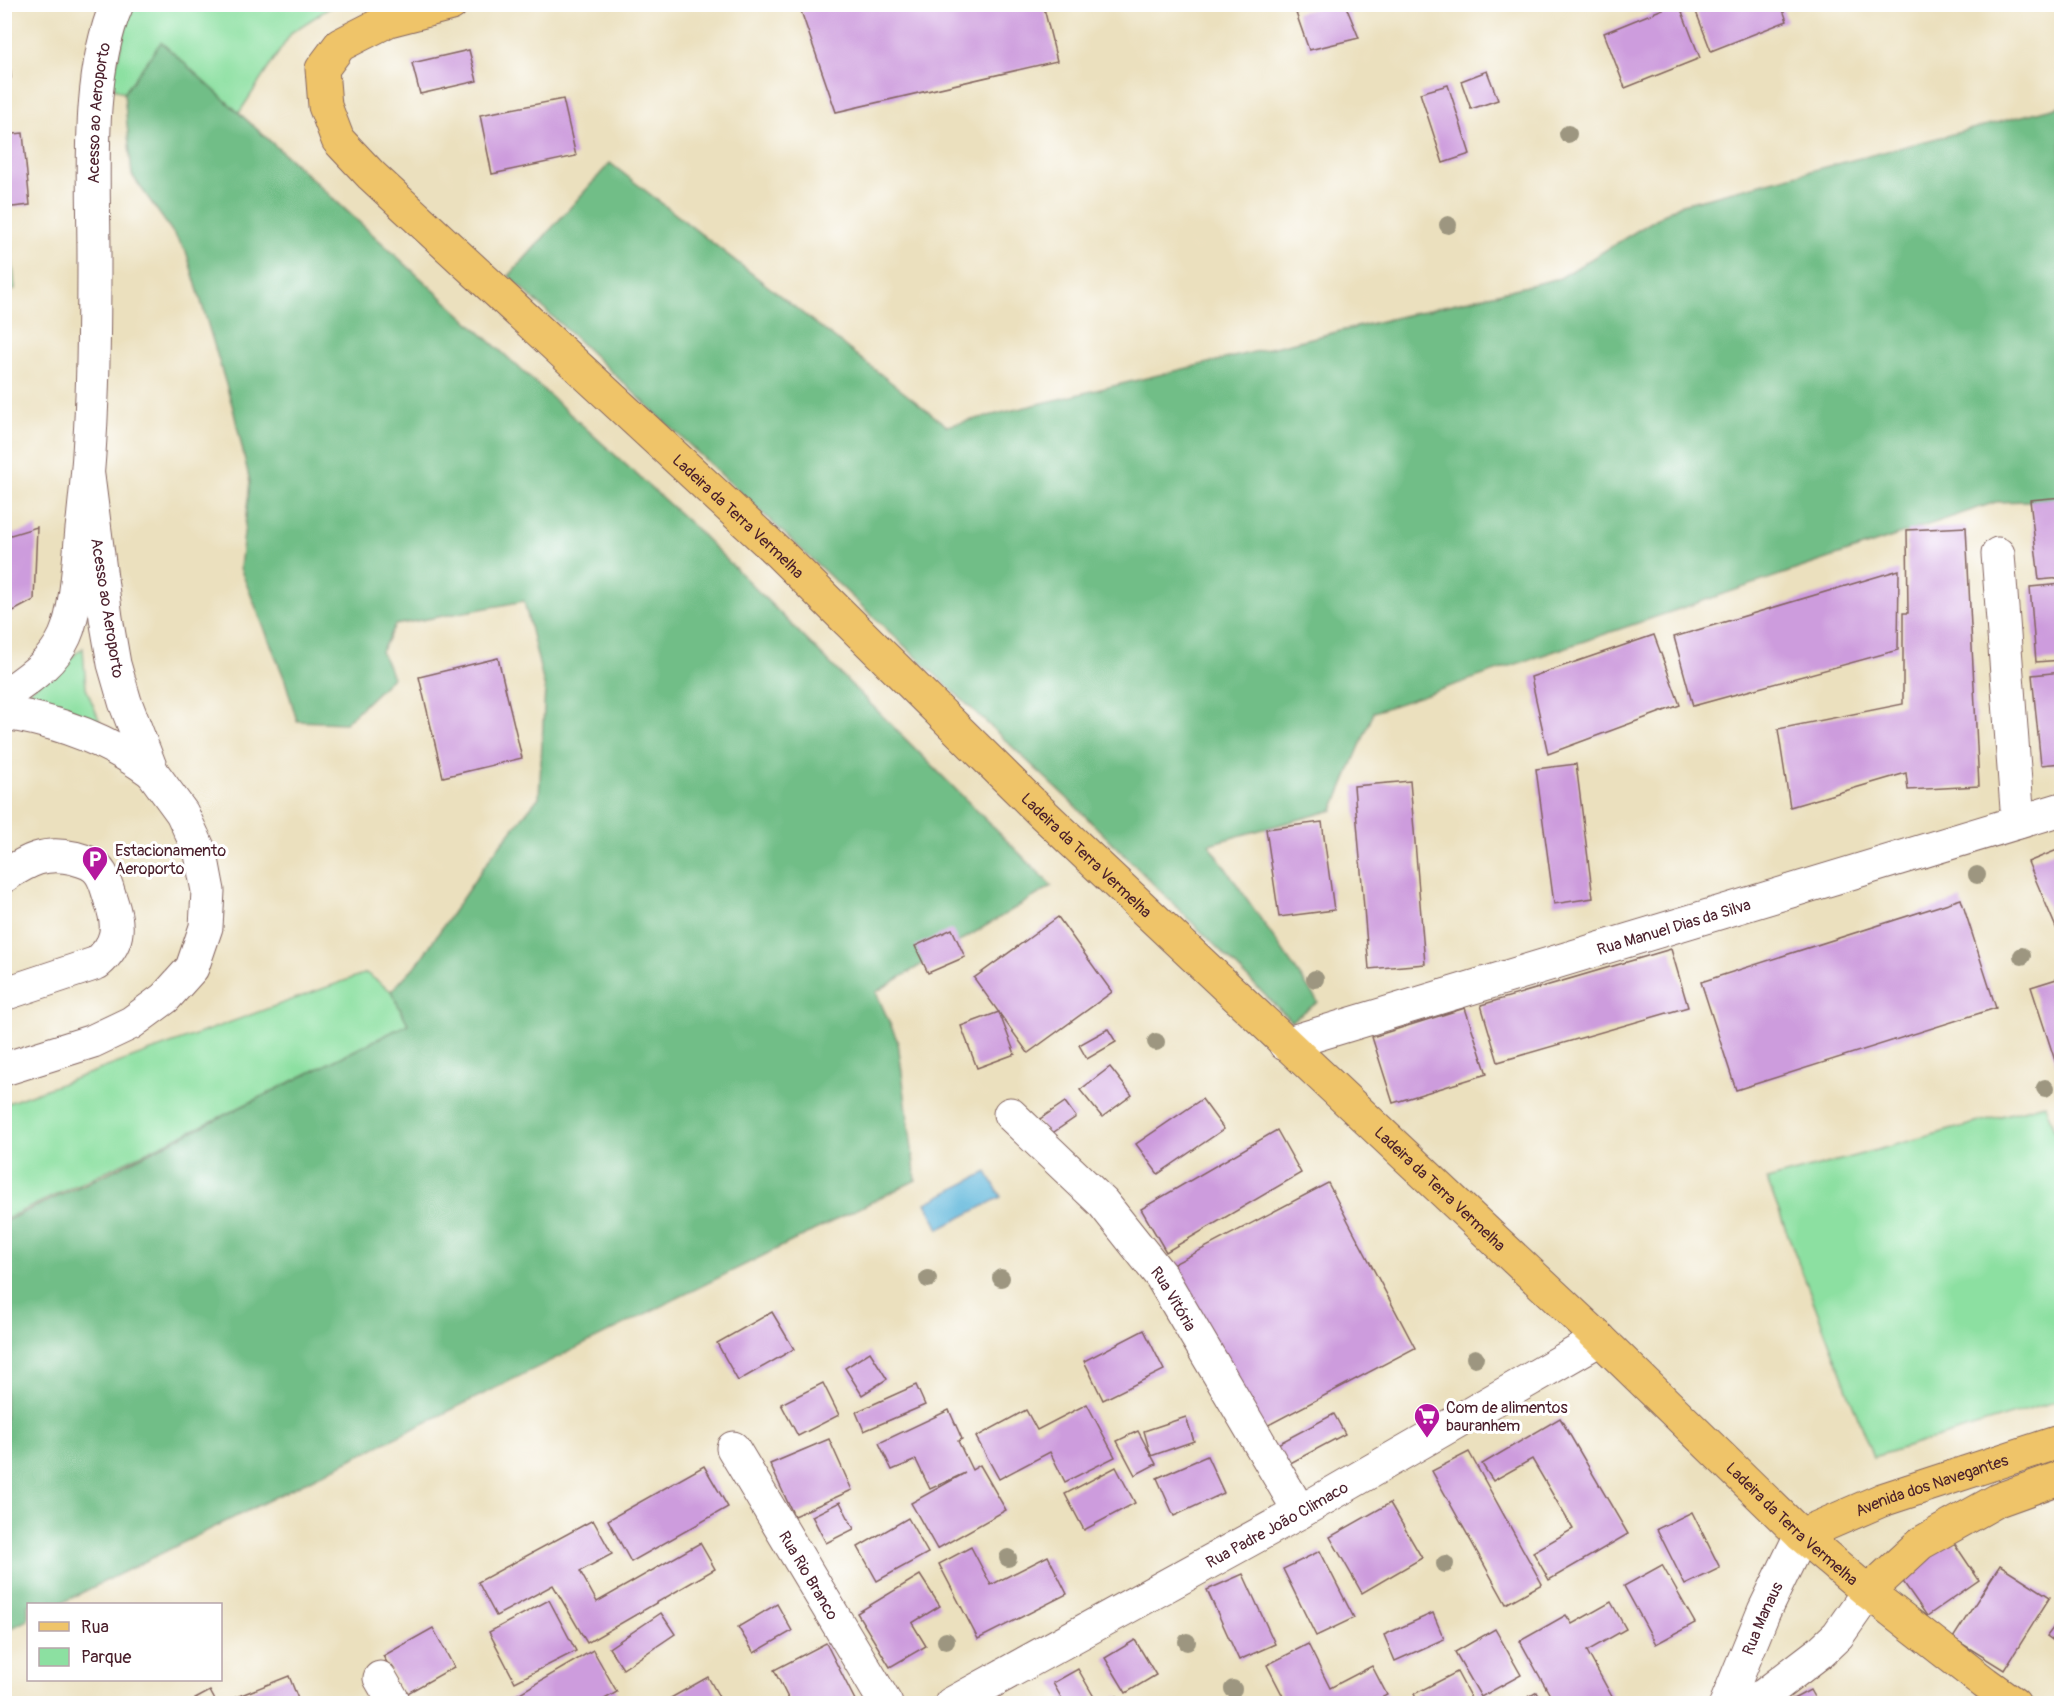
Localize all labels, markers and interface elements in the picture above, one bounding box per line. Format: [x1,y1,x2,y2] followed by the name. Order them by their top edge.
[84,40,115,184] street label: Acesso ao Aeroporto
[668,450,808,583] street label: Ladeira da Terra Vermelha
[86,537,128,680] street label: Acesso ao Aeroporto
[1016,789,1156,922] street label: Ladeira da Terra Vermelha
[115,841,226,879] place label: Estacionamento Aeroporto
[80,844,110,882] parking icon: Estacionamento Aeroporto
[1595,895,1753,960] street label: Rua Manuel Dias da Silva
[1370,1123,1509,1256] street label: Ladeira da Terra Vermelha
[1146,1263,1200,1335] street label: Rua Vitória
[1446,1398,1568,1436] place label: Com de alimentos bauranhem
[1412,1401,1442,1439] supermarket icon: Com de alimentos bauranhem
[1852,1450,2011,1521] street label: Avenida dos Navegantes
[1721,1458,1862,1590] street label: Ladeira da Terra Vermelha
[1203,1477,1352,1573] street label: Rua Padre João Climaco
[774,1527,843,1624] street label: Rua Rio Branco
[1738,1579,1788,1658] street label: Rua Manaus
[27,1603,222,1681] legend
[81,1616,109,1639] text: Rua
[81,1646,131,1669] text: Parque

